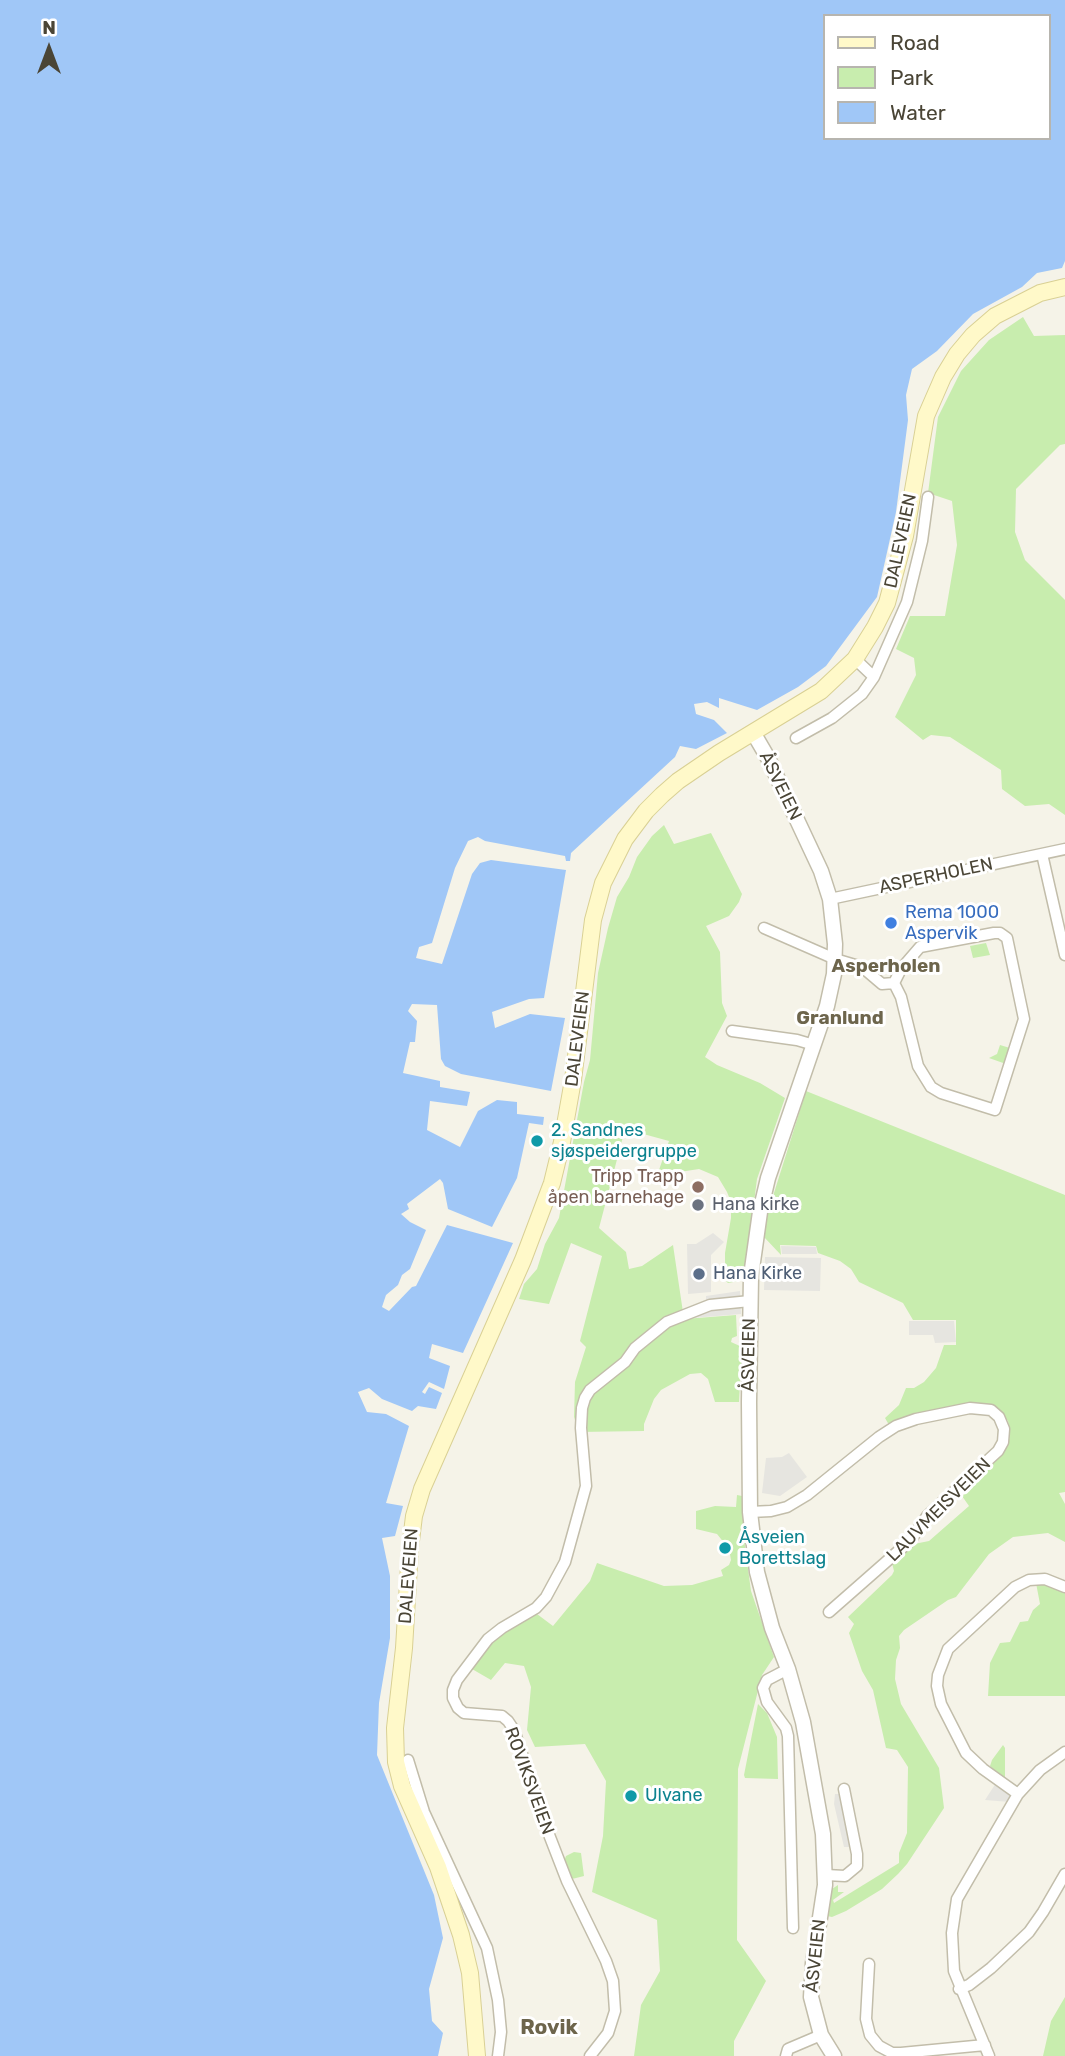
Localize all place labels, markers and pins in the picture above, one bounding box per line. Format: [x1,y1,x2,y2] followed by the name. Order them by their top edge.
[905,902,999,944] place label: Rema 1000 Aspervik
[883,915,899,931] marker: Rema 1000 Aspervik
[551,1120,697,1162] place label: 2. Sandnes sjøspeidergruppe
[529,1133,545,1149] marker: 2. Sandnes sjøspeidergruppe
[548,1166,684,1208] place label: Tripp Trapp åpen barnehage
[690,1179,706,1195] marker: Tripp Trapp åpen barnehage
[712,1194,799,1216] place label: Hana kirke
[690,1197,706,1213] marker: Hana kirke
[713,1263,802,1285] place label: Hana Kirke
[691,1266,707,1282] marker: Hana Kirke
[739,1527,826,1570] place label: Åsveien Borettslag
[717,1540,733,1556] marker: Åsveien Borettslag
[645,1785,703,1807] place label: Ulvane
[623,1788,639,1804] marker: Ulvane

